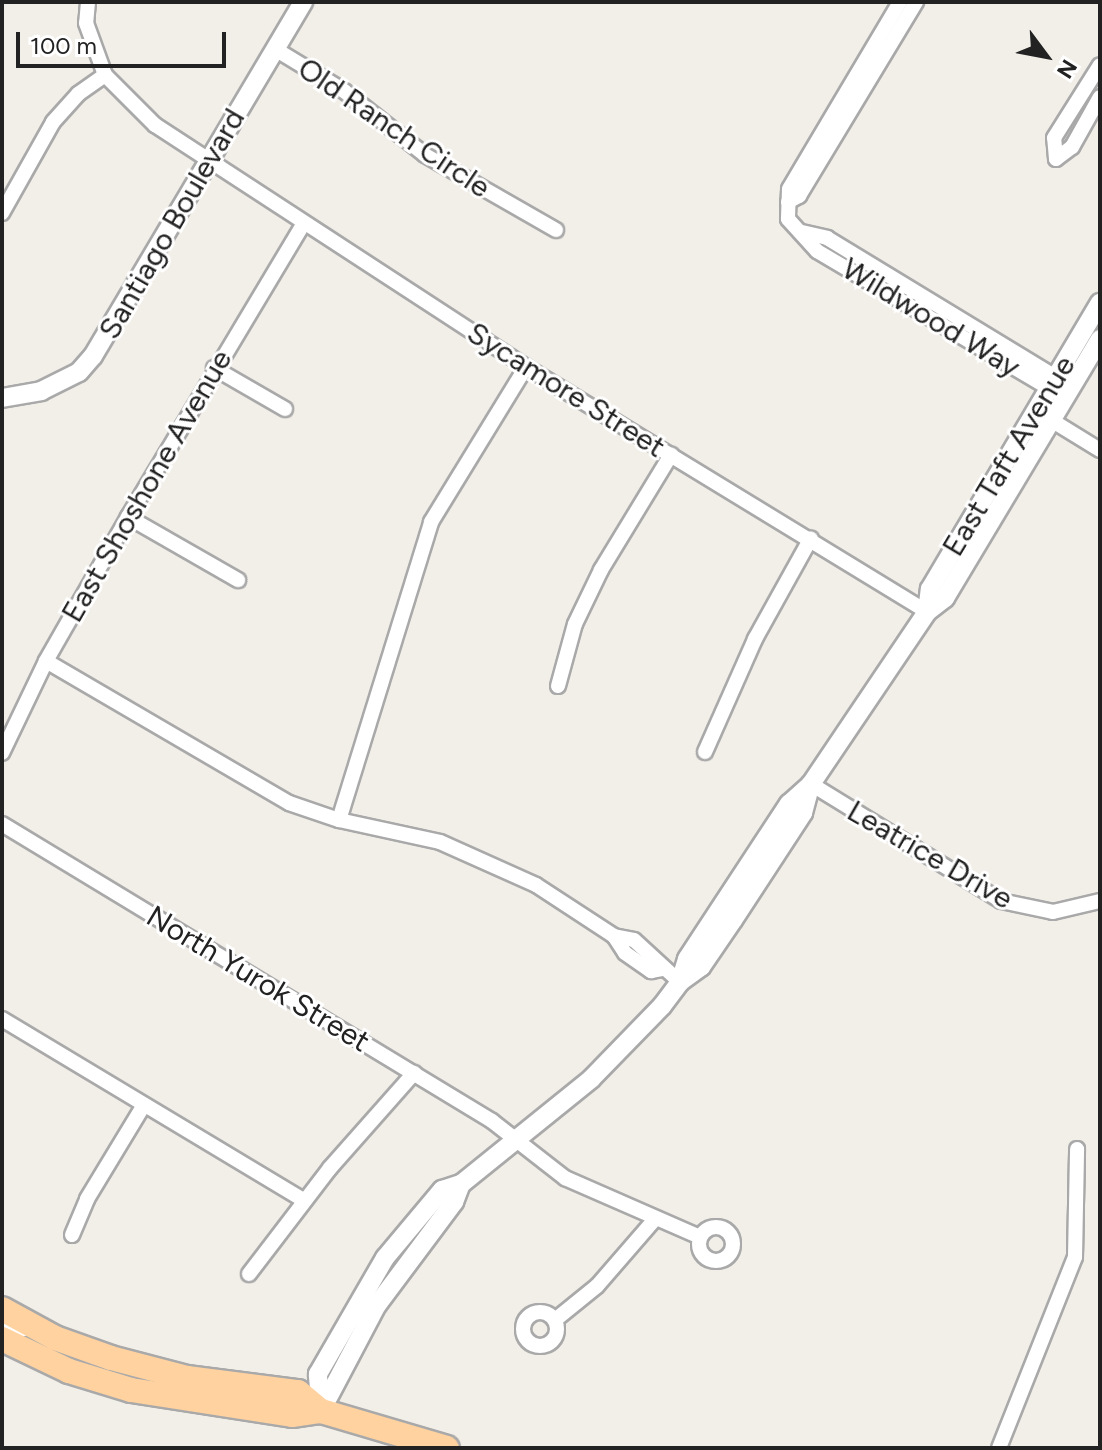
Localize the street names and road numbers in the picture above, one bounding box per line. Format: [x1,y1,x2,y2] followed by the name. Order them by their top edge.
[291,50,497,206] street label: Old Ranch Circle
[91,103,253,345] street label: Santiago Boulevard
[835,251,1027,385] street label: Wildwood Way
[461,315,671,465] street label: Sycamore Street
[54,343,240,629] street label: East Shoshone Avenue
[935,349,1083,563] street label: East Taft Avenue
[841,793,1019,917] street label: Leatrice Drive
[140,898,376,1060] street label: North Yurok Street

